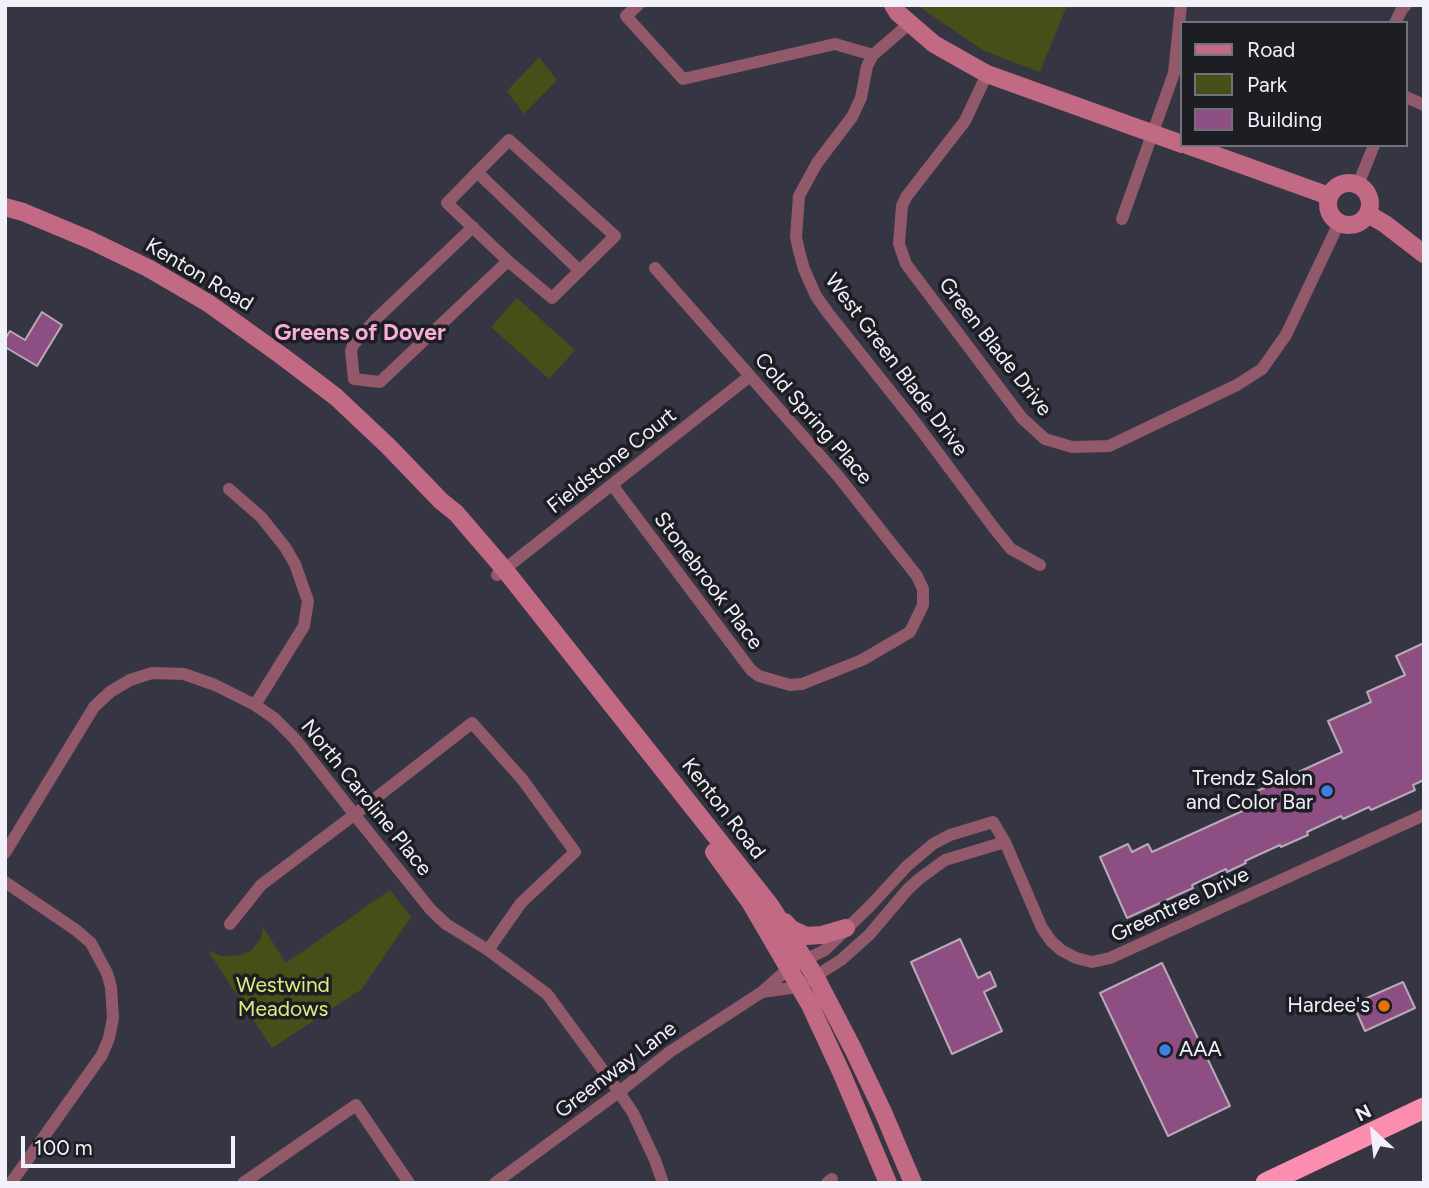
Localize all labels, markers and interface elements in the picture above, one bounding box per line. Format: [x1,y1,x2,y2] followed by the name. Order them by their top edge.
[1180,21,1408,147] legend
[1247,37,1295,62] text: Road
[1247,72,1287,97] text: Park
[1247,107,1322,132] text: Building
[141,233,257,317] street label: Kenton Road
[819,269,973,461] street label: West Green Blade Drive
[933,273,1057,421] street label: Green Blade Drive
[274,319,446,347] district label: Greens of Dover
[749,348,877,490] street label: Cold Spring Place
[542,403,682,519] street label: Fieldstone Court
[648,507,768,655] street label: Stonebrook Place
[295,715,437,881] street label: North Caroline Place
[676,754,770,864] street label: Kenton Road
[1186,766,1313,816] place label: Trendz Salon and Color Bar
[1319,783,1335,799] marker: Trendz Salon and Color Bar
[1107,862,1253,948] street label: Greentree Drive
[236,973,330,1023] park label: Westwind Meadows
[1287,993,1370,1019] place label: Hardee's
[1376,998,1392,1014] marker: Hardee's
[550,1016,682,1124] street label: Greenway Lane
[1179,1037,1222,1063] place label: AAA
[1157,1042,1173,1058] marker: AAA
[1338,1097,1408,1167] north arrow
[1351,1099,1375,1126] text: N
[24,1122,238,1166] scale bar
[34,1135,93,1160] text: 100 m

